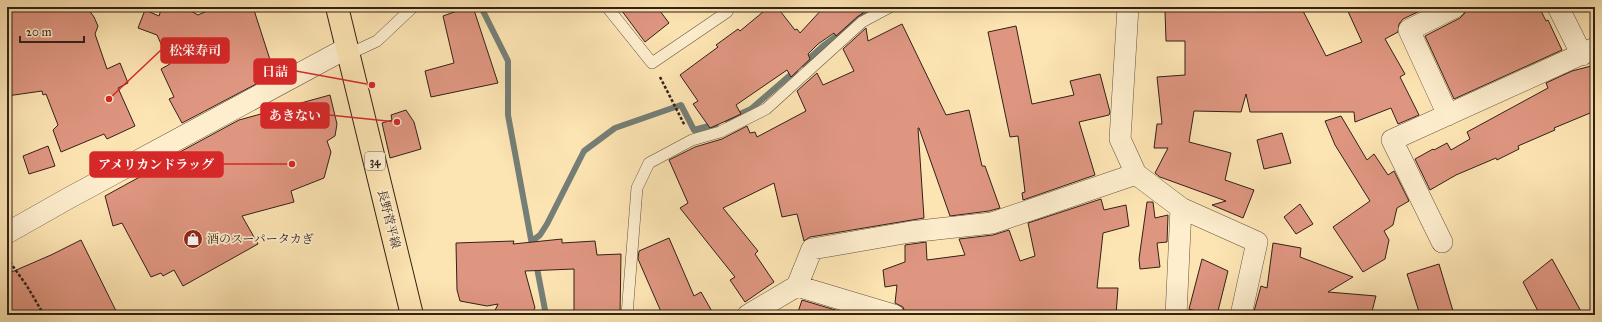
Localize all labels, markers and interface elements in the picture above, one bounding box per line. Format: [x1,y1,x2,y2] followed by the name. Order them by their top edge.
[20,18,84,44] scale bar
[26,25,52,39] text: 20 m
[161,38,229,63] callout: 松栄寿司
[169,43,221,59] text: 松栄寿司
[254,59,296,84] callout: 日詰
[262,64,288,80] text: 日詰
[261,103,329,128] callout: あきない
[269,108,321,124] text: あきない
[90,152,223,177] callout: アメリカンドラッグ
[365,152,385,170] road number: 34
[98,157,214,173] text: アメリカンドラッグ
[375,188,403,250] street label: 長野菅平線
[182,228,204,250] shop icon: 酒のスーパータカぎ
[207,232,314,246] place label: 酒のスーパータカぎ

